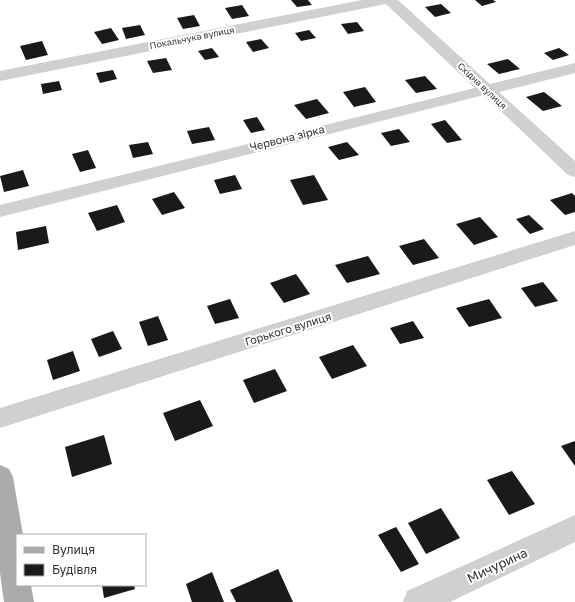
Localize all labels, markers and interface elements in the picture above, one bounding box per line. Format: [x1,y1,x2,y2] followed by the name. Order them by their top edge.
[149,24,235,51] street label: Покальчука вулиця
[456,60,509,111] street label: Східна вулиця
[248,122,326,153] street label: Червона зірка
[243,309,332,348] street label: Горького вулиця
[16,534,146,586] legend
[52,542,95,557] text: Вулиця
[464,544,530,586] street label: Мичурина
[52,562,97,577] text: Будівля

